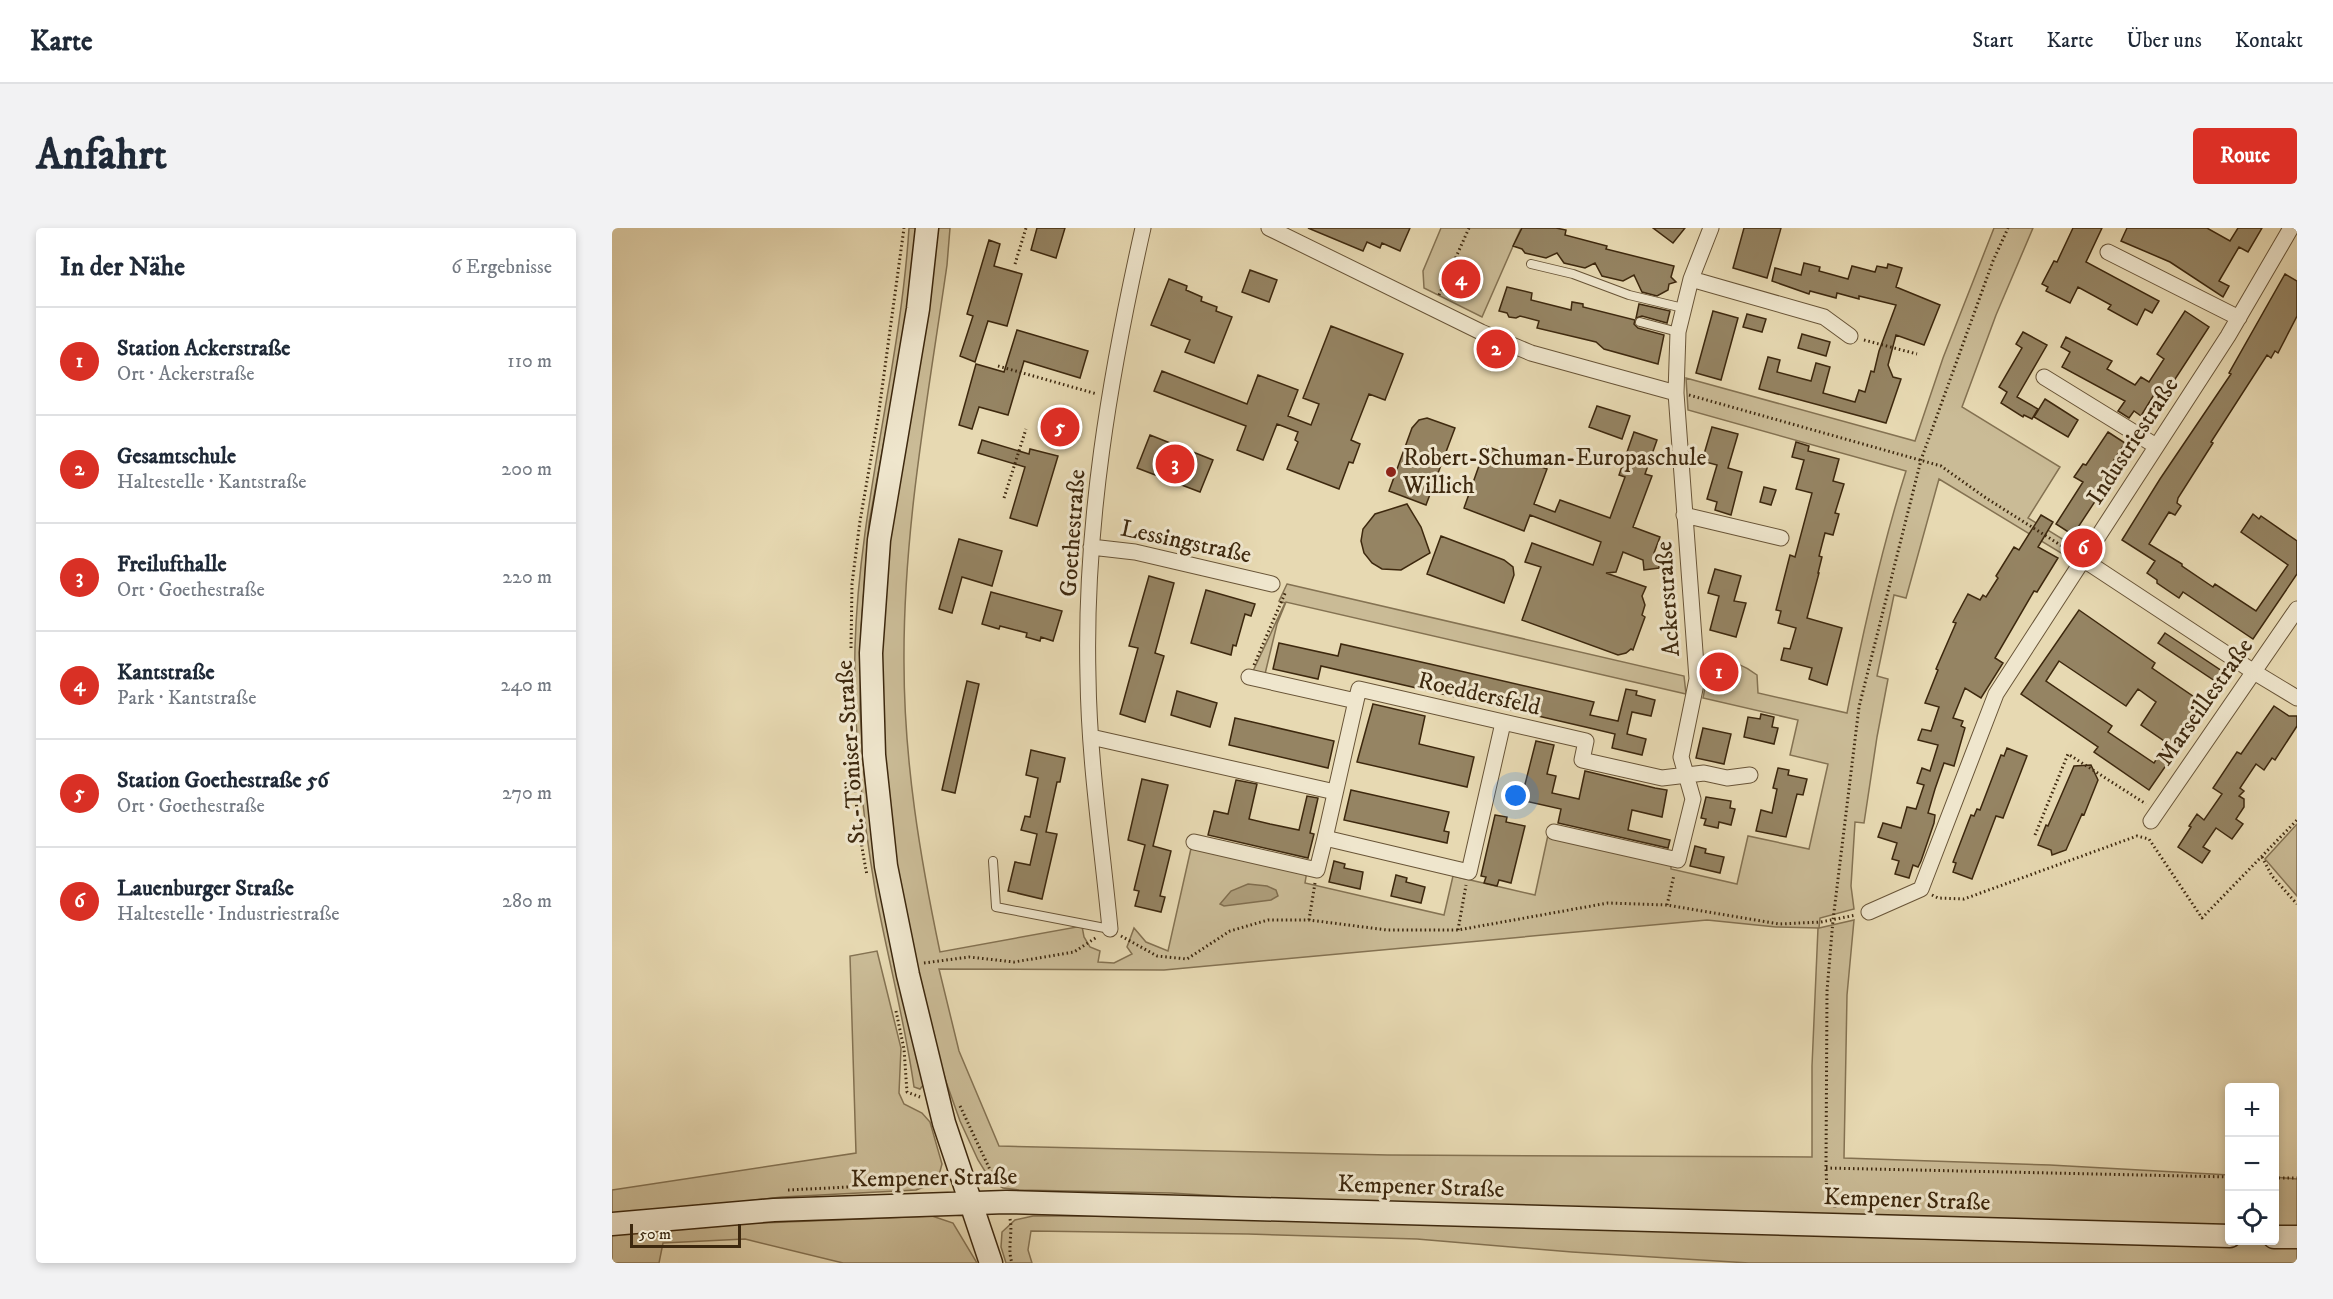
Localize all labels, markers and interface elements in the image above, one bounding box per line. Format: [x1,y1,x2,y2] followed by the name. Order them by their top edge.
[30,24,93,59] text: Karte
[1972,28,2014,54] text: Start
[2047,28,2093,54] text: Karte
[2126,28,2202,54] text: Über uns
[2235,28,2303,54] text: Kontakt
[2193,128,2297,184] button: Route
[36,130,167,182] text: Anfahrt
[60,251,185,284] text: In der Nähe
[451,255,552,280] text: 6 Ergebnisse
[1442,256,1480,302] pin: 4
[1476,326,1516,372] pin: 2
[117,335,290,362] text: Station Ackerstraße
[76,349,83,374] text: 1
[507,349,552,374] text: 110 m
[117,362,255,387] text: Ort · Ackerstraße
[2081,372,2185,510] street label: Industriestraße
[1040,404,1080,450] pin: 5
[1156,442,1194,486] pin: 3
[117,443,236,470] text: Gesamtschule
[1402,443,1706,501] place label: Robert-Schuman-Europaschule Willich
[75,457,84,482] text: 2
[501,457,552,482] text: 200 m
[1384,465,1398,479] marker: Robert-Schuman-Europaschule Willich
[1054,468,1092,598] street label: Goethestraße
[117,470,307,495] text: Haltestelle · Kantstraße
[1118,514,1254,571] street label: Lessingstraße
[2064,526,2102,570] pin: 6
[1649,540,1687,658] street label: Ackerstraße
[117,551,227,578] text: Freilufthalle
[76,565,83,590] text: 3
[502,565,552,590] text: 220 m
[117,578,265,603] text: Ort · Goethestraße
[2150,632,2260,772] street label: Marseillestraße
[1700,650,1738,694] pin: 1
[117,659,215,686] text: Kantstraße
[830,659,872,845] street label: St.-Töniser-Straße
[1415,665,1543,723] street label: Roeddersfeld
[74,673,85,698] text: 4
[501,673,552,698] text: 240 m
[117,686,256,711] text: Park · Kantstraße
[117,767,329,794] text: Station Goethestraße 56
[75,781,84,806] text: 5
[502,781,552,806] text: 270 m
[1501,781,1530,810] your location
[117,794,265,819] text: Ort · Goethestraße
[117,875,294,902] text: Lauenburger Straße
[74,889,85,914] text: 6
[502,889,552,914] text: 280 m
[117,902,340,927] text: Haltestelle · Industriestraße
[2225,1083,2279,1245] map controls
[2225,1083,2279,1137] button: +
[2225,1137,2279,1191] button: −
[850,1162,1018,1194] street label: Kempener Straße
[1337,1169,1505,1205] street label: Kempener Straße
[1823,1182,1991,1218] street label: Kempener Straße
[2225,1191,2279,1245] button: locate
[630,1221,741,1248] scale bar
[639,1224,671,1244] text: 50 m

